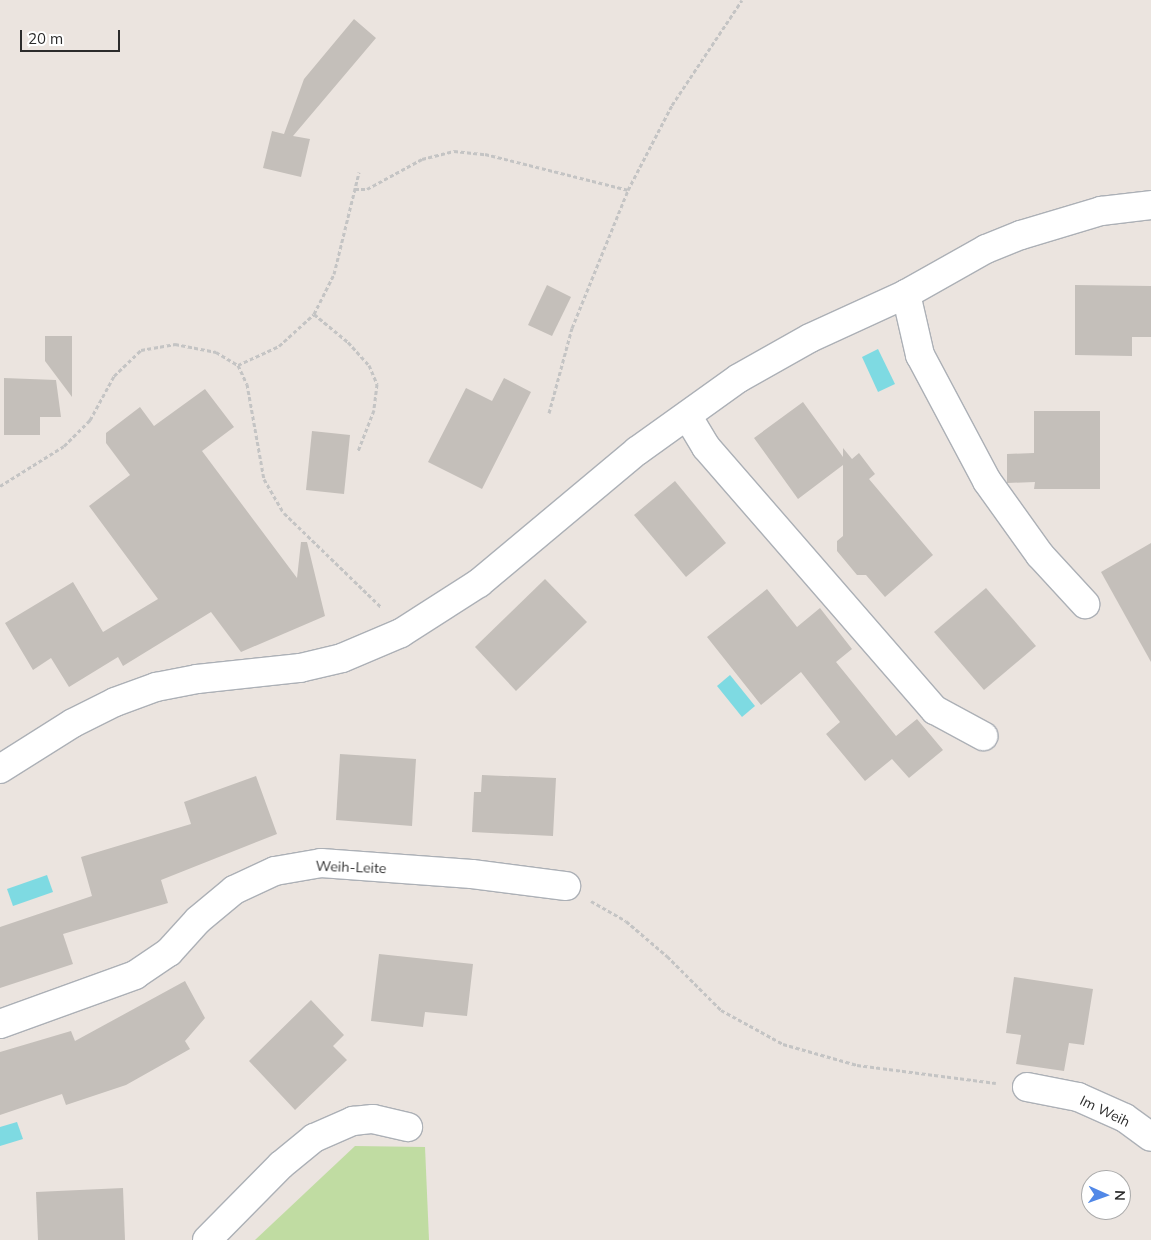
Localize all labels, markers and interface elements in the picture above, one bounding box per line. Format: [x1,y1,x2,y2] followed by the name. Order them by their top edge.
[22,20,122,52] scale bar
[28,29,63,48] text: 20 m
[315,857,387,877] street label: Weih-Leite
[1077,1092,1133,1130] street label: Im Weih
[1081,1170,1131,1220] north arrow
[1111,1190,1129,1201] text: N

